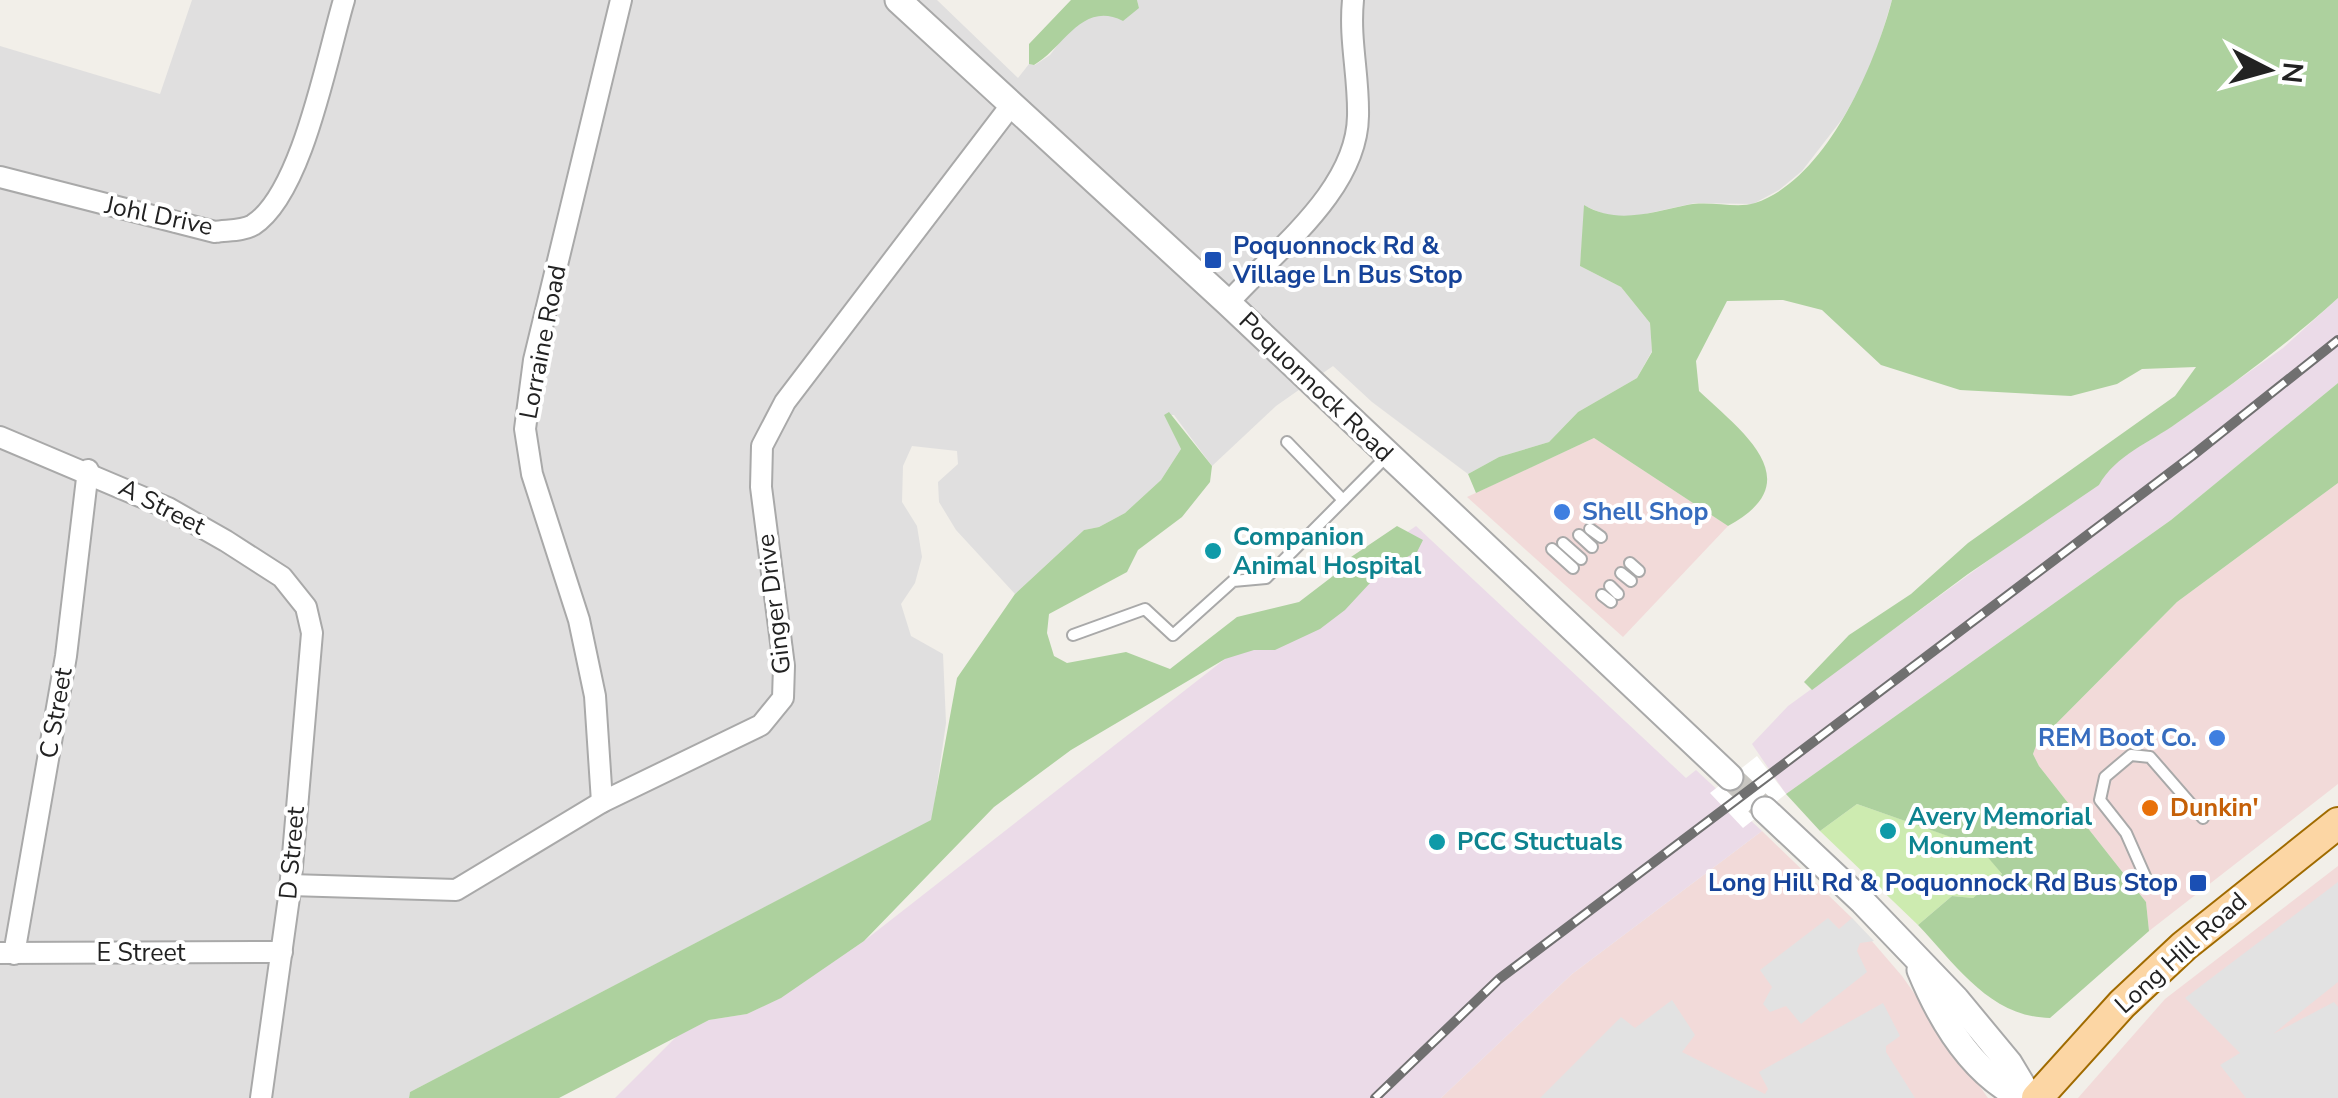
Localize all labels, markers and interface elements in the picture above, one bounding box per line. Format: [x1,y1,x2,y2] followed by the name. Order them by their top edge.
[2218,20,2318,120] north arrow
[2272,60,2312,85] text: N
[101,188,216,244] street label: Johl Drive
[1232,229,1463,292] place label: Poquonnock Rd & Village Ln Bus Stop
[1202,249,1224,271] marker: Poquonnock Rd & Village Ln Bus Stop
[511,262,575,422] street label: Lorraine Road
[1231,304,1401,470] street label: Poquonnock Road
[113,471,211,543] street label: A Street
[1582,495,1708,529] place label: Shell Shop
[1551,501,1573,523] marker: Shell Shop
[1233,520,1422,583] place label: Companion Animal Hospital
[749,532,799,676] street label: Ginger Drive
[1202,540,1224,562] marker: Companion Animal Hospital
[31,665,81,761] street label: C Street
[2038,721,2197,755] place label: REM Boot Co.
[2206,727,2228,749] marker: REM Boot Co.
[2170,791,2259,825] place label: Dunkin'
[2139,797,2161,819] marker: Dunkin'
[1908,800,2092,863] place label: Avery Memorial Monument
[271,805,313,901] street label: D Street
[1877,820,1899,842] marker: Avery Memorial Monument
[1457,825,1623,859] place label: PCC Stuctuals
[1426,831,1448,853] marker: PCC Stuctuals
[1708,866,2178,900] place label: Long Hill Rd & Poquonnock Rd Bus Stop
[2187,872,2209,894] marker: Long Hill Rd & Poquonnock Rd Bus Stop
[2108,885,2254,1021] street label: Long Hill Road
[96,936,186,970] street label: E Street

